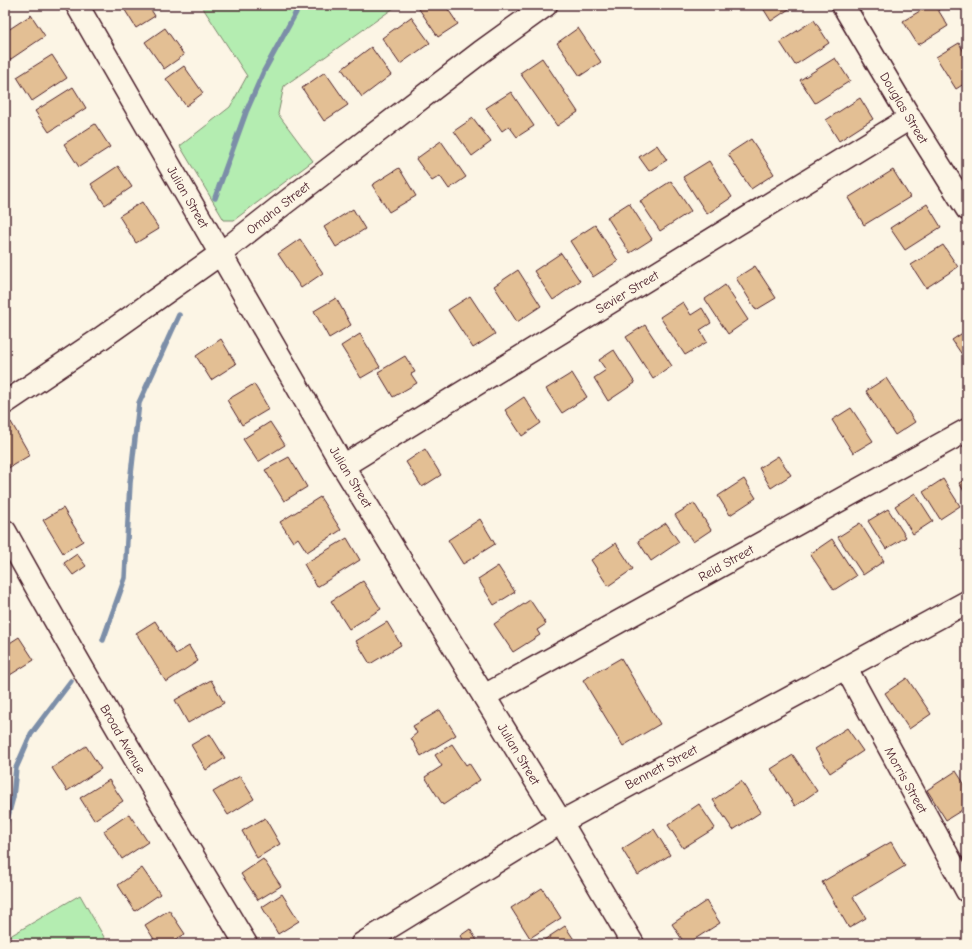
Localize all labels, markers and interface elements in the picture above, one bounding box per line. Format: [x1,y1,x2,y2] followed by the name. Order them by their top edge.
[877,70,932,147] street label: Douglas Street
[164,163,212,232] street label: Julian Street
[243,178,314,237] street label: Omaha Street
[593,267,662,317] street label: Sevier Street
[327,443,376,512] street label: Julian Street
[696,541,757,584] street label: Reid Street
[97,702,149,777] street label: Broad Avenue
[495,720,544,789] street label: Julian Street
[622,741,701,792] street label: Bennett Street
[882,744,931,817] street label: Morris Street

